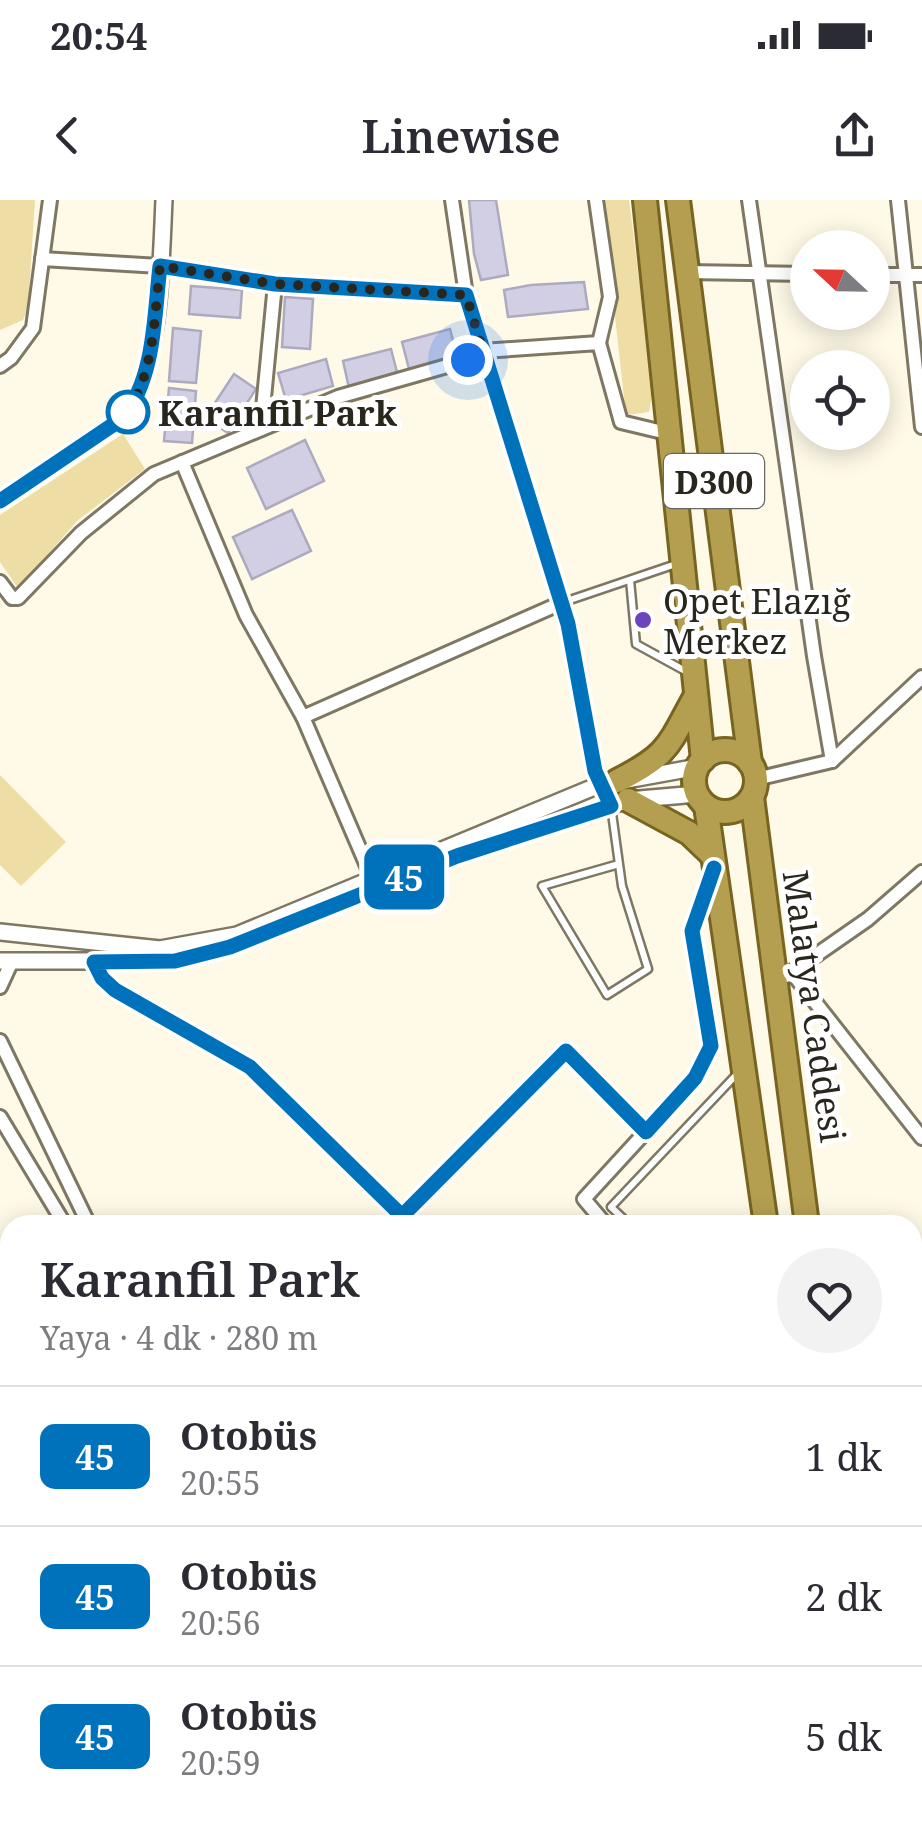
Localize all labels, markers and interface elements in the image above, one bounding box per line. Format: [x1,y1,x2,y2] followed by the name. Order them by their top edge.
[50,9,147,61] text: 20:54
[361,105,561,166] text: Linewise
[40,108,95,163] icon: back
[827,108,882,163] icon: share
[790,230,890,330] north arrow
[790,230,890,450] map controls
[443,335,493,385] your location
[790,350,890,450] button: locate
[158,389,398,436] place label: Karanfil Park
[107,391,149,433] marker: Karanfil Park
[664,454,764,508] road number: D300
[663,577,851,664] place label: Opet Elazığ Merkez
[632,609,654,631] marker: Opet Elazığ Merkez
[359,844,449,910] line badge: 45
[384,854,424,901] text: 45
[773,867,857,1145] street label: Malatya Caddesi
[40,1246,360,1311] text: Karanfil Park
[777,1248,882,1353] button: heart
[40,1316,318,1359] text: Yaya · 4 dk · 280 m
[180,1409,317,1461] text: Otobüs
[805,1430,882,1482] text: 1 dk
[75,1433,115,1480] text: 45
[180,1461,261,1504] text: 20:55
[180,1549,317,1601] text: Otobüs
[805,1570,882,1622] text: 2 dk
[75,1573,115,1620] text: 45
[180,1601,261,1644] text: 20:56
[180,1689,317,1741] text: Otobüs
[805,1710,882,1762] text: 5 dk
[75,1713,115,1760] text: 45
[180,1741,261,1784] text: 20:59

